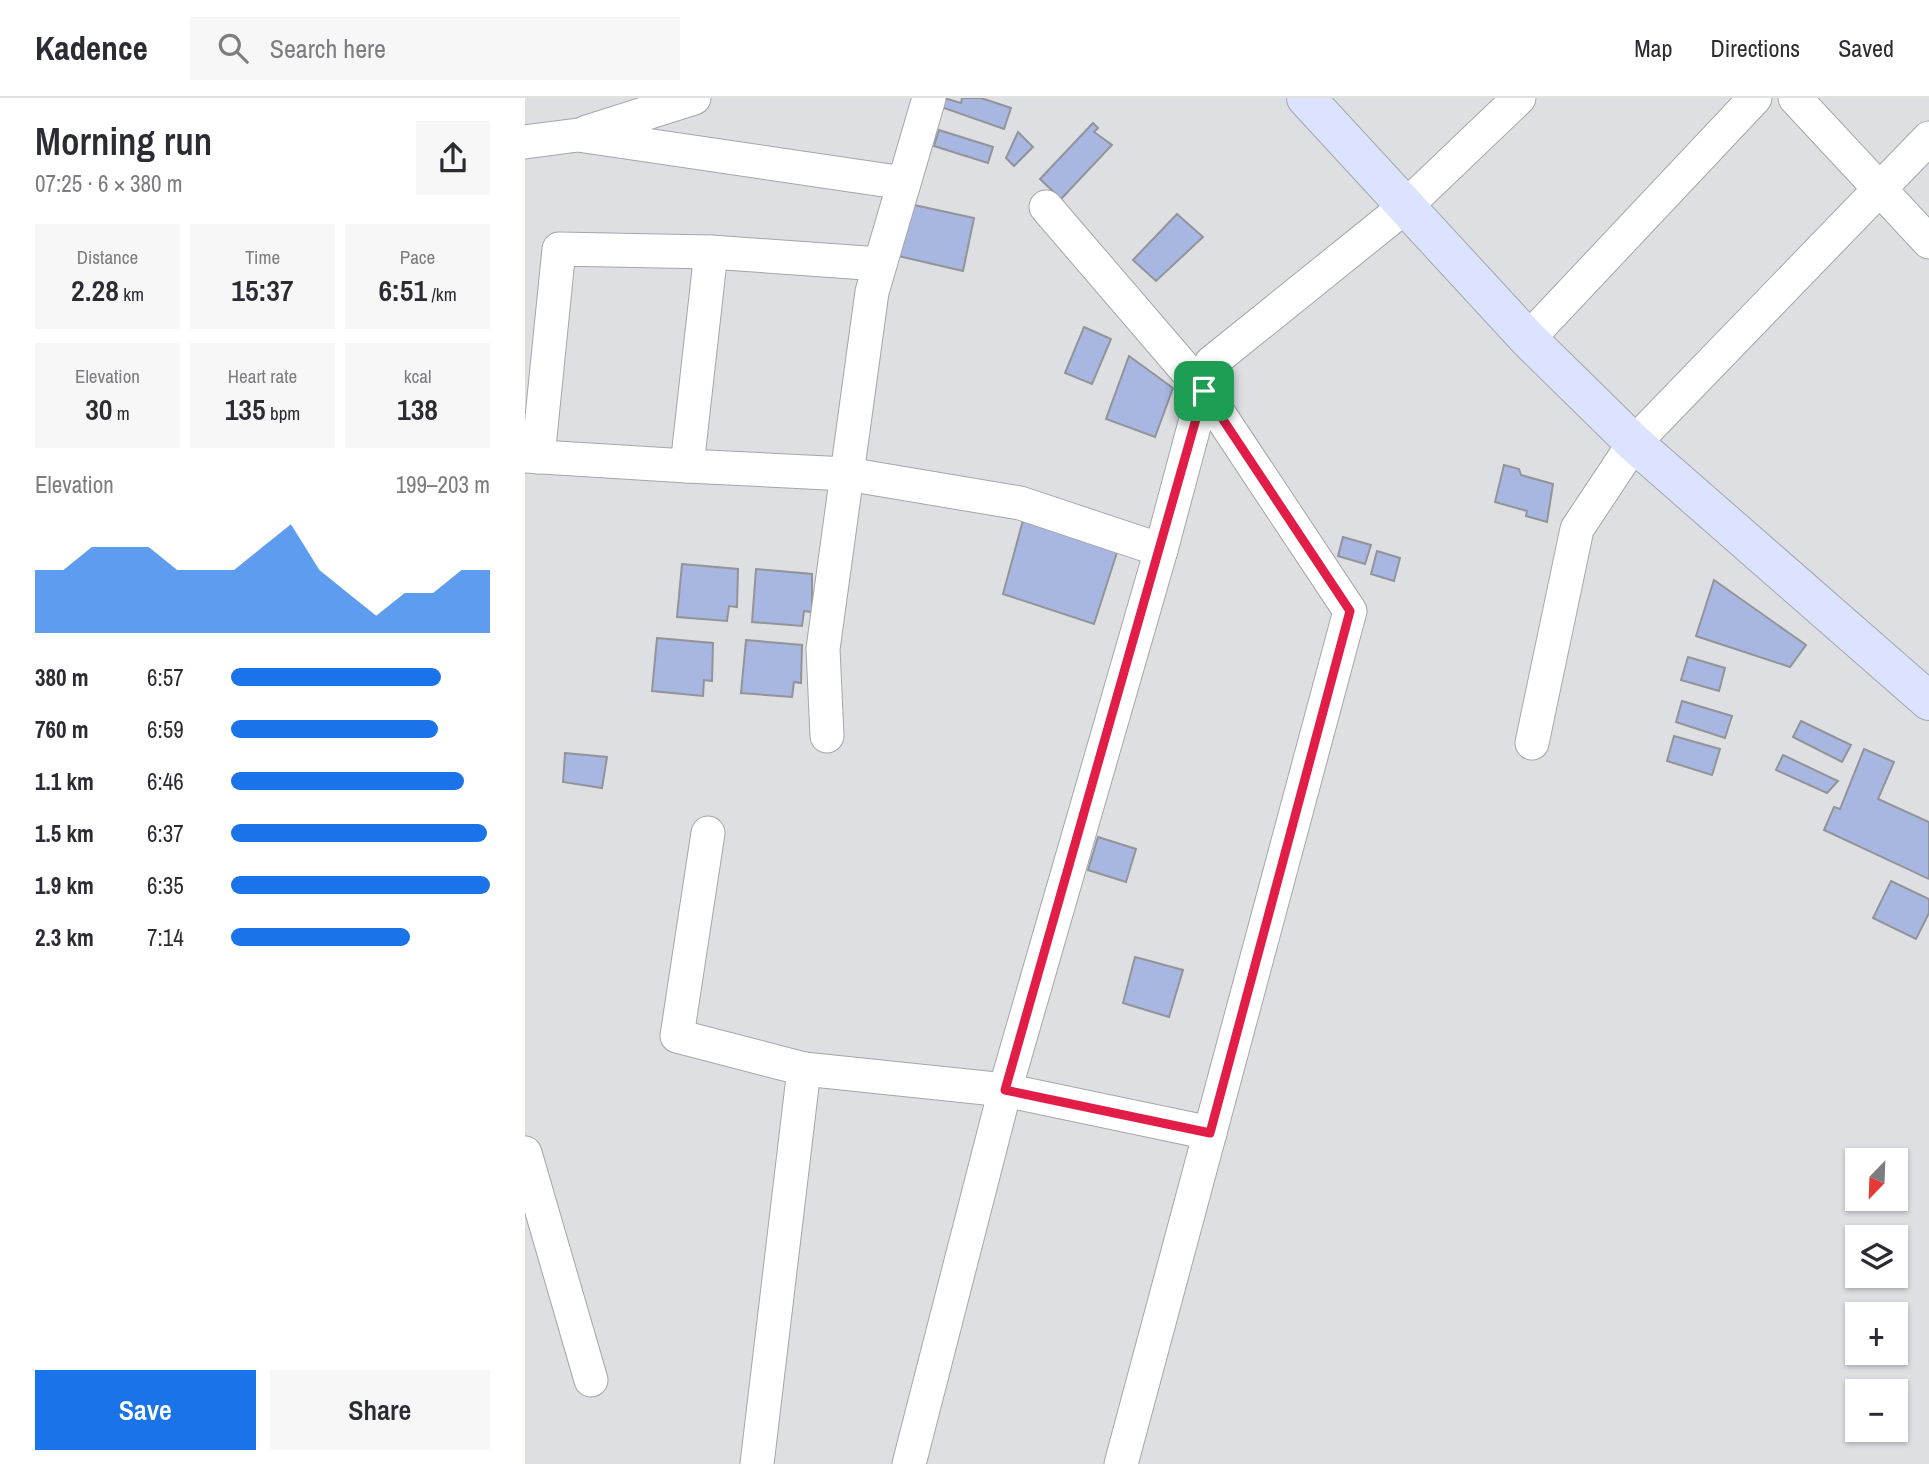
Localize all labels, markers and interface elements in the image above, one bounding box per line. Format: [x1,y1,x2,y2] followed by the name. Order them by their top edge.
[190,17,680,80] search box
[35,26,148,70] text: Kadence
[214,29,252,67] icon: search
[270,31,386,66] text: Search here
[1634,32,1672,64] text: Map
[1710,32,1800,64] text: Directions
[1838,32,1894,64] text: Saved
[35,116,212,167] text: Morning run
[416,121,490,195] button: share
[35,168,182,199] text: 07:25 · 6 × 380 m
[77,244,138,270] text: Distance
[245,244,280,270] text: Time
[400,244,435,270] text: Pace
[71,270,119,310] text: 2.28
[231,270,294,310] text: 15:37
[378,270,427,310] text: 6:51
[119,281,144,307] text: km
[427,281,457,307] text: /km
[1174,361,1234,421] pin
[75,363,140,389] text: Elevation
[228,363,297,389] text: Heart rate
[404,363,431,389] text: kcal
[1185,372,1223,410] icon: arrive
[85,389,113,429] text: 30
[225,389,266,429] text: 135
[397,389,438,429] text: 138
[113,400,130,426] text: m
[266,400,300,426] text: bpm
[35,469,114,500] text: Elevation
[396,469,490,500] text: 199–203 m
[35,662,88,693] text: 380 m
[147,662,184,693] text: 6:57
[35,714,88,745] text: 760 m
[147,714,184,745] text: 6:59
[35,766,94,797] text: 1.1 km
[147,766,184,797] text: 6:46
[35,818,94,849] text: 1.5 km
[147,818,184,849] text: 6:37
[35,870,94,901] text: 1.9 km
[147,870,184,901] text: 6:35
[35,922,94,953] text: 2.3 km
[147,922,184,953] text: 7:14
[1845,1148,1907,1211] north arrow
[1845,1148,1908,1442] map controls
[1845,1225,1908,1288] button: layers
[1845,1302,1908,1365] button: +
[35,1370,256,1450] button: Save
[270,1370,490,1450] button: Share
[1845,1379,1908,1442] button: −

